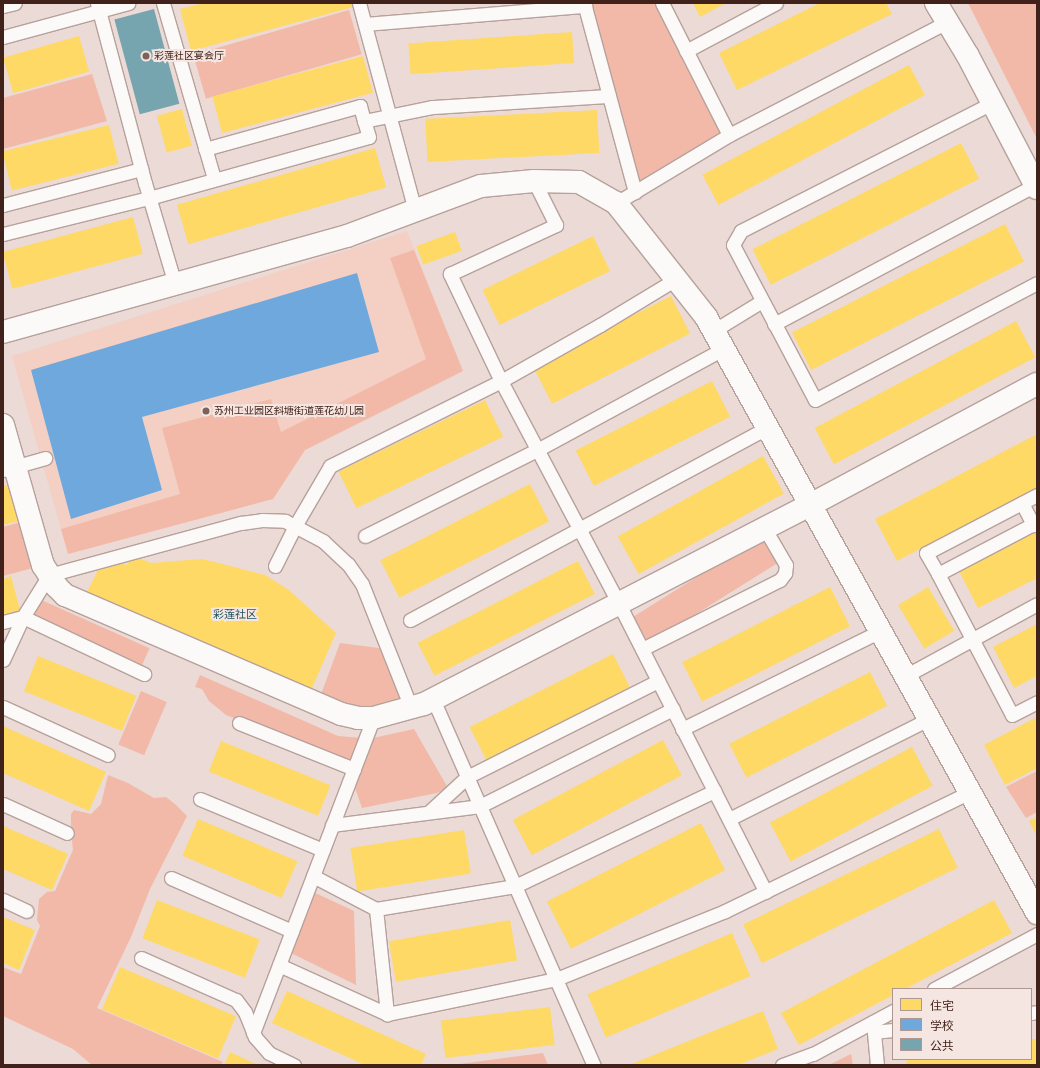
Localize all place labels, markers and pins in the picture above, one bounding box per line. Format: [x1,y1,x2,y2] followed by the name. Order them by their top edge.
[154,50,224,62] place label: 彩莲社区宴会厅
[141,51,151,61] marker: 彩莲社区宴会厅
[214,405,364,417] place label: 苏州工业园区斜塘街道莲花幼儿园
[201,406,211,416] marker: 苏州工业园区斜塘街道莲花幼儿园

